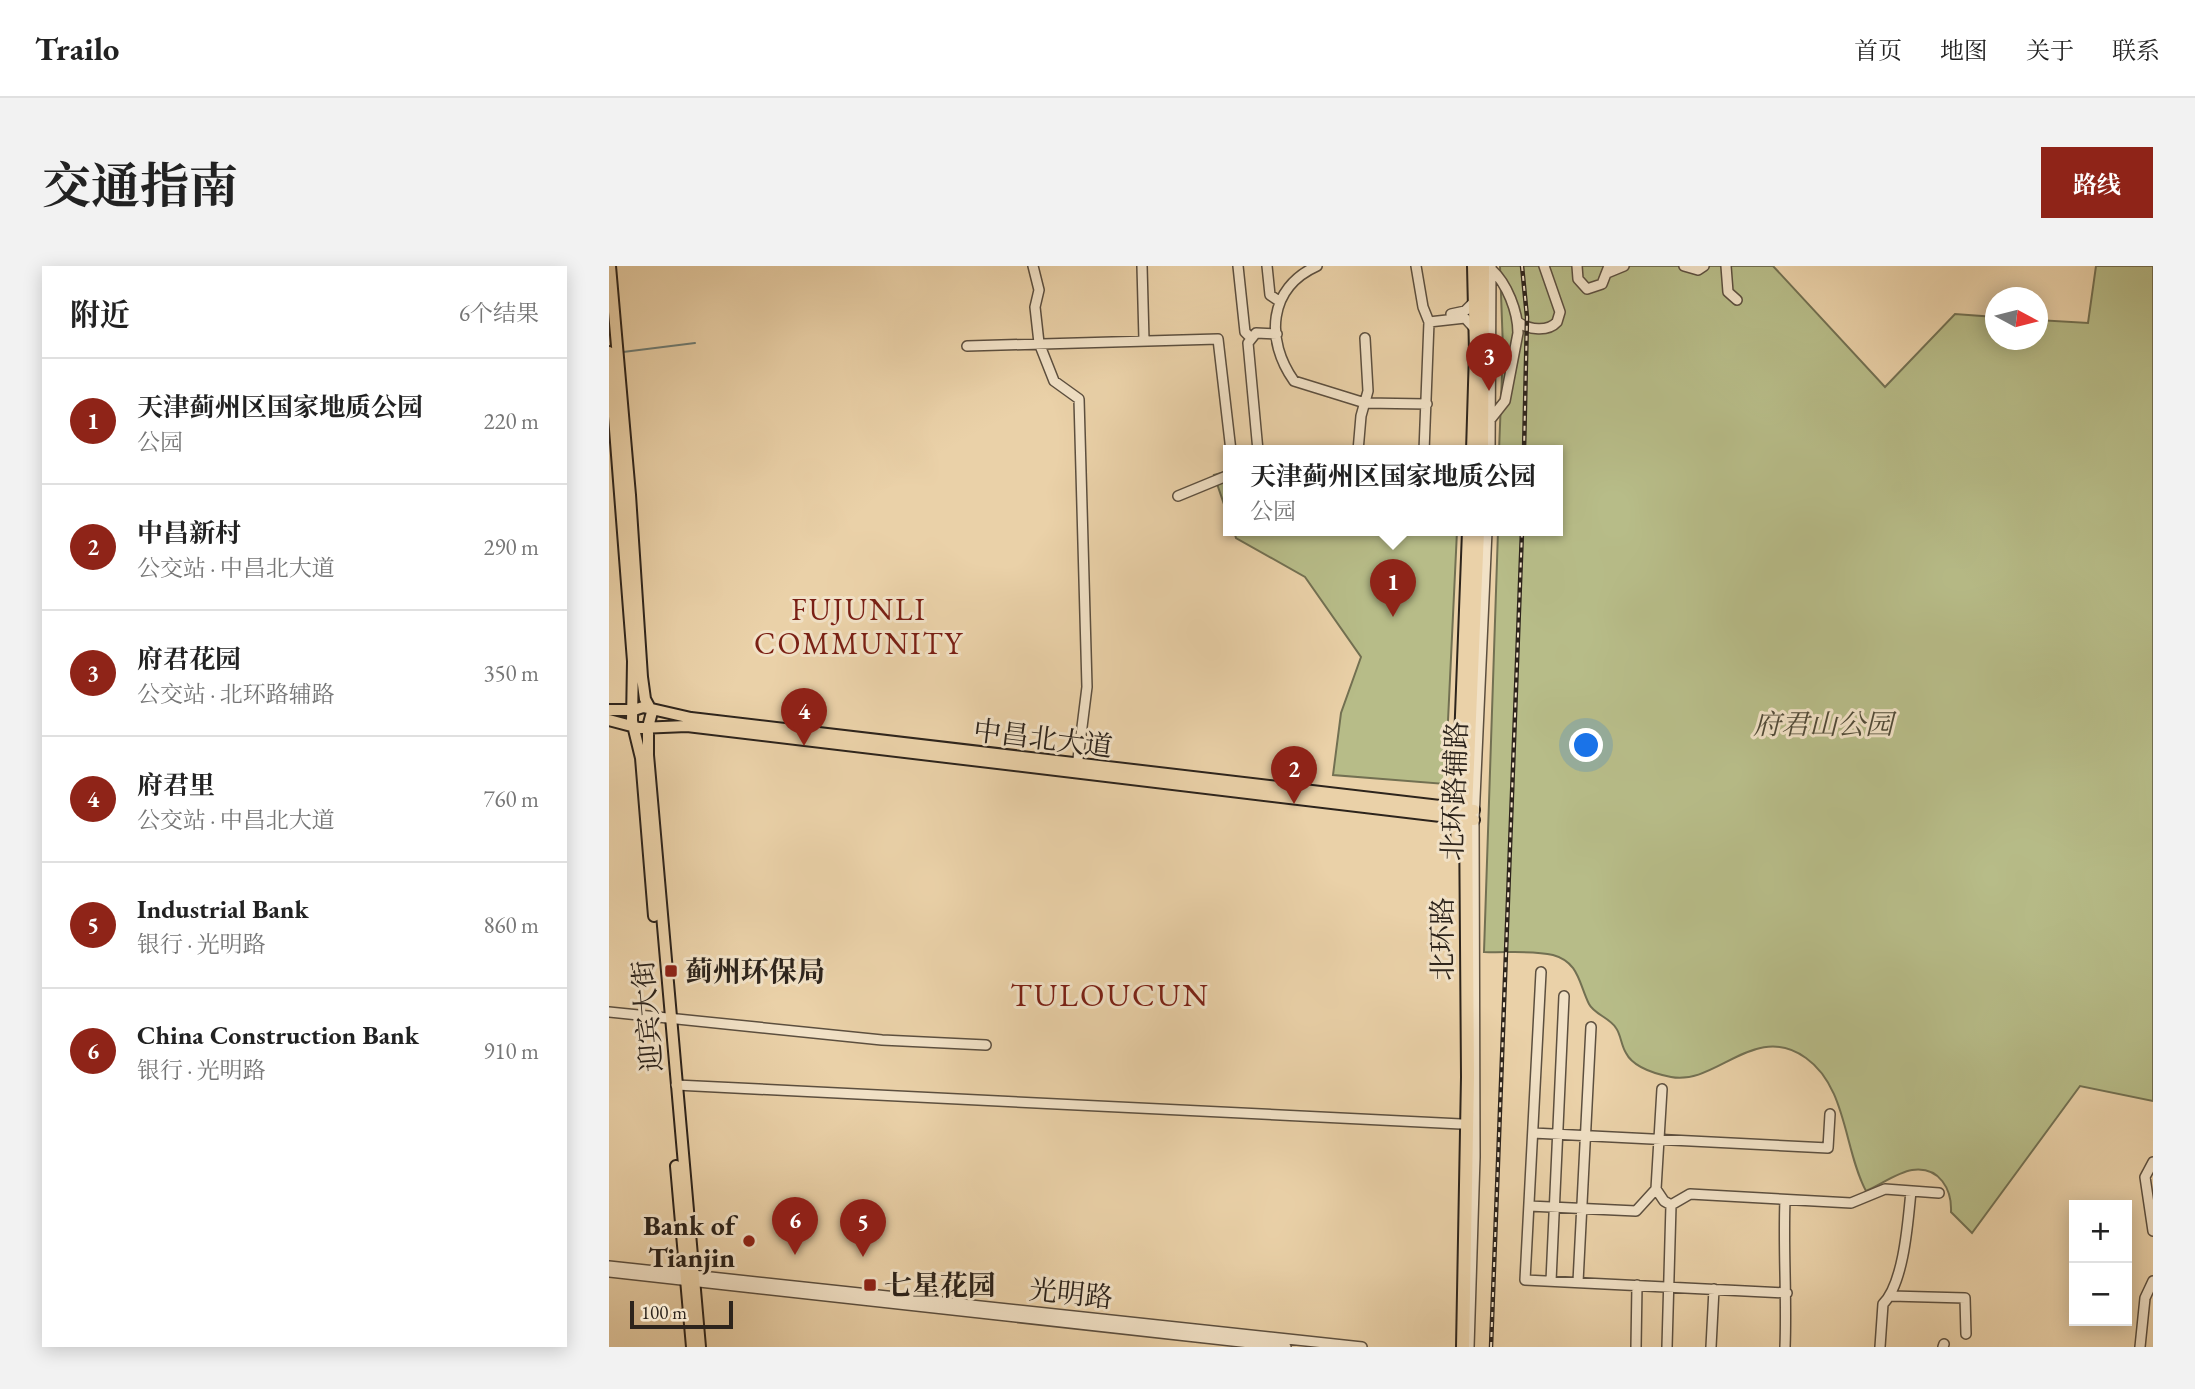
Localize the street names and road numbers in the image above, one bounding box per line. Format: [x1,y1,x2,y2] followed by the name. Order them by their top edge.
[971,712,1115,764] street label: 中昌北大道
[1434,720,1474,862] street label: 北环路辅路
[1424,897,1460,981] street label: 北环路
[624,959,670,1073] street label: 迎宾大街
[1027,1271,1115,1315] street label: 光明路

